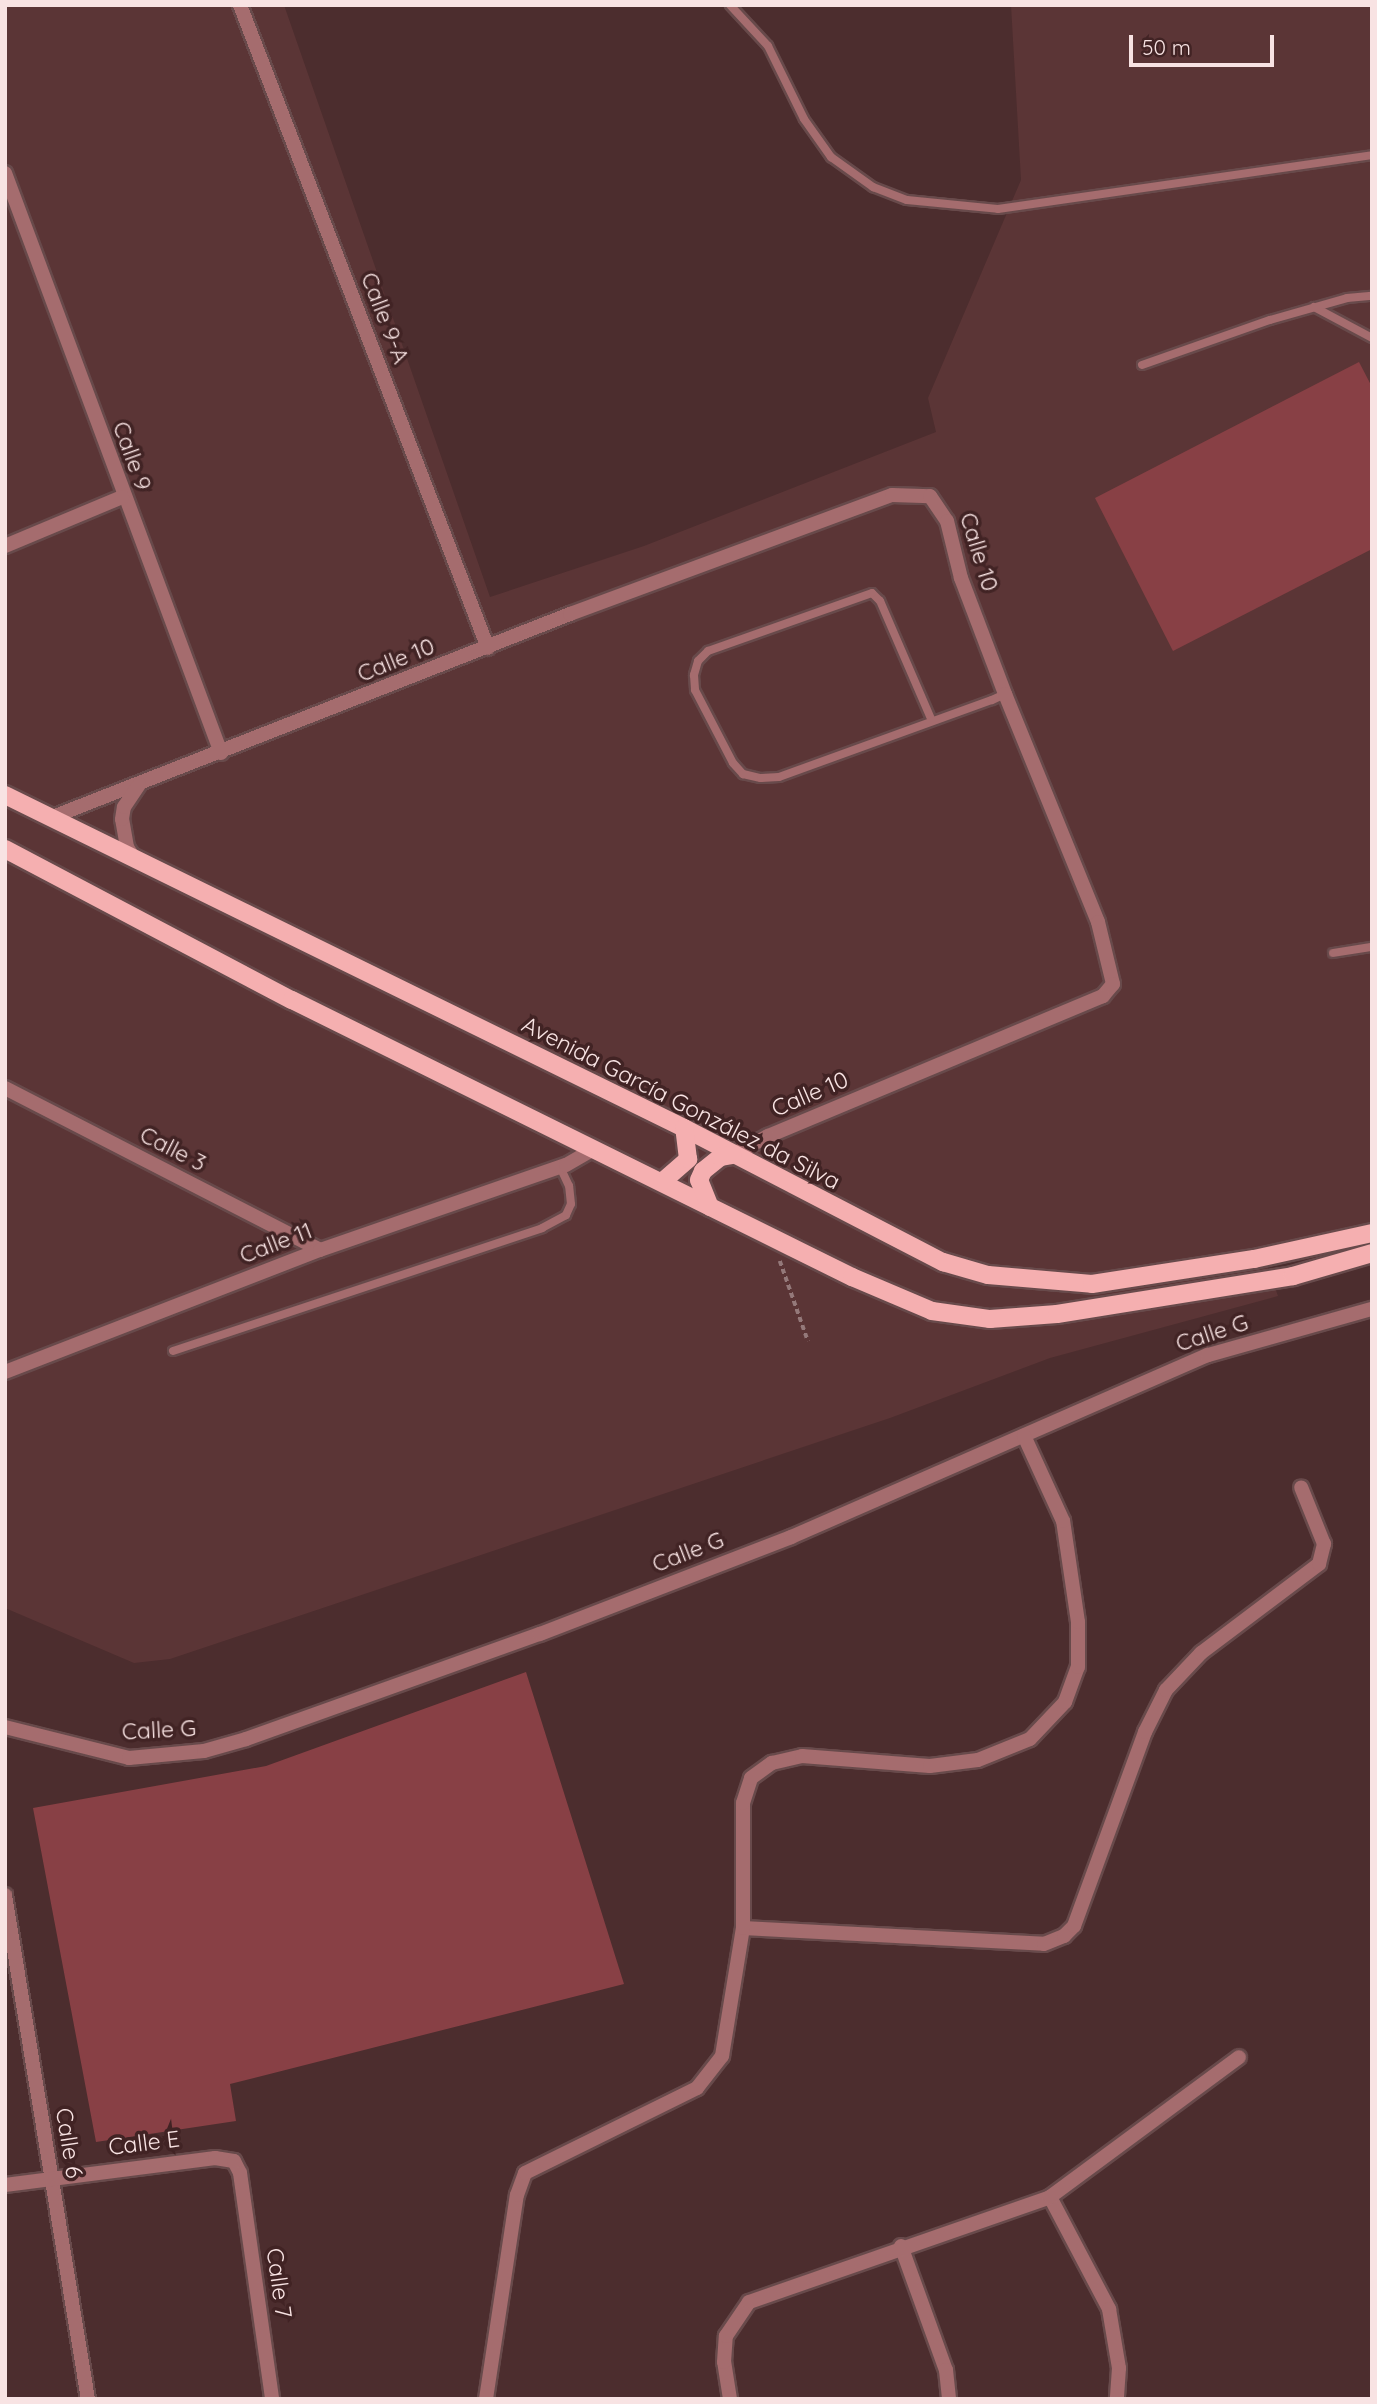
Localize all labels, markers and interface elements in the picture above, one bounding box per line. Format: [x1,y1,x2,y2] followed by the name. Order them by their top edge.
[1132,21,1277,65] scale bar
[1142,34,1191,60] text: 50 m
[355,269,415,367] street label: Calle 9-A
[107,418,157,494] street label: Calle 9
[954,509,1004,595] street label: Calle 10
[353,632,439,688] street label: Calle 10
[517,1010,845,1196] street label: Avenida García González da Silva
[767,1066,853,1122] street label: Calle 10
[135,1121,211,1177] street label: Calle 3
[236,1217,316,1269] street label: Calle 11
[1172,1308,1252,1358] street label: Calle G
[648,1526,728,1578] street label: Calle G
[121,1714,197,1746] street label: Calle G
[50,2106,88,2180] street label: Calle 6
[107,2125,181,2161] street label: Calle E
[260,2246,298,2320] street label: Calle 7

